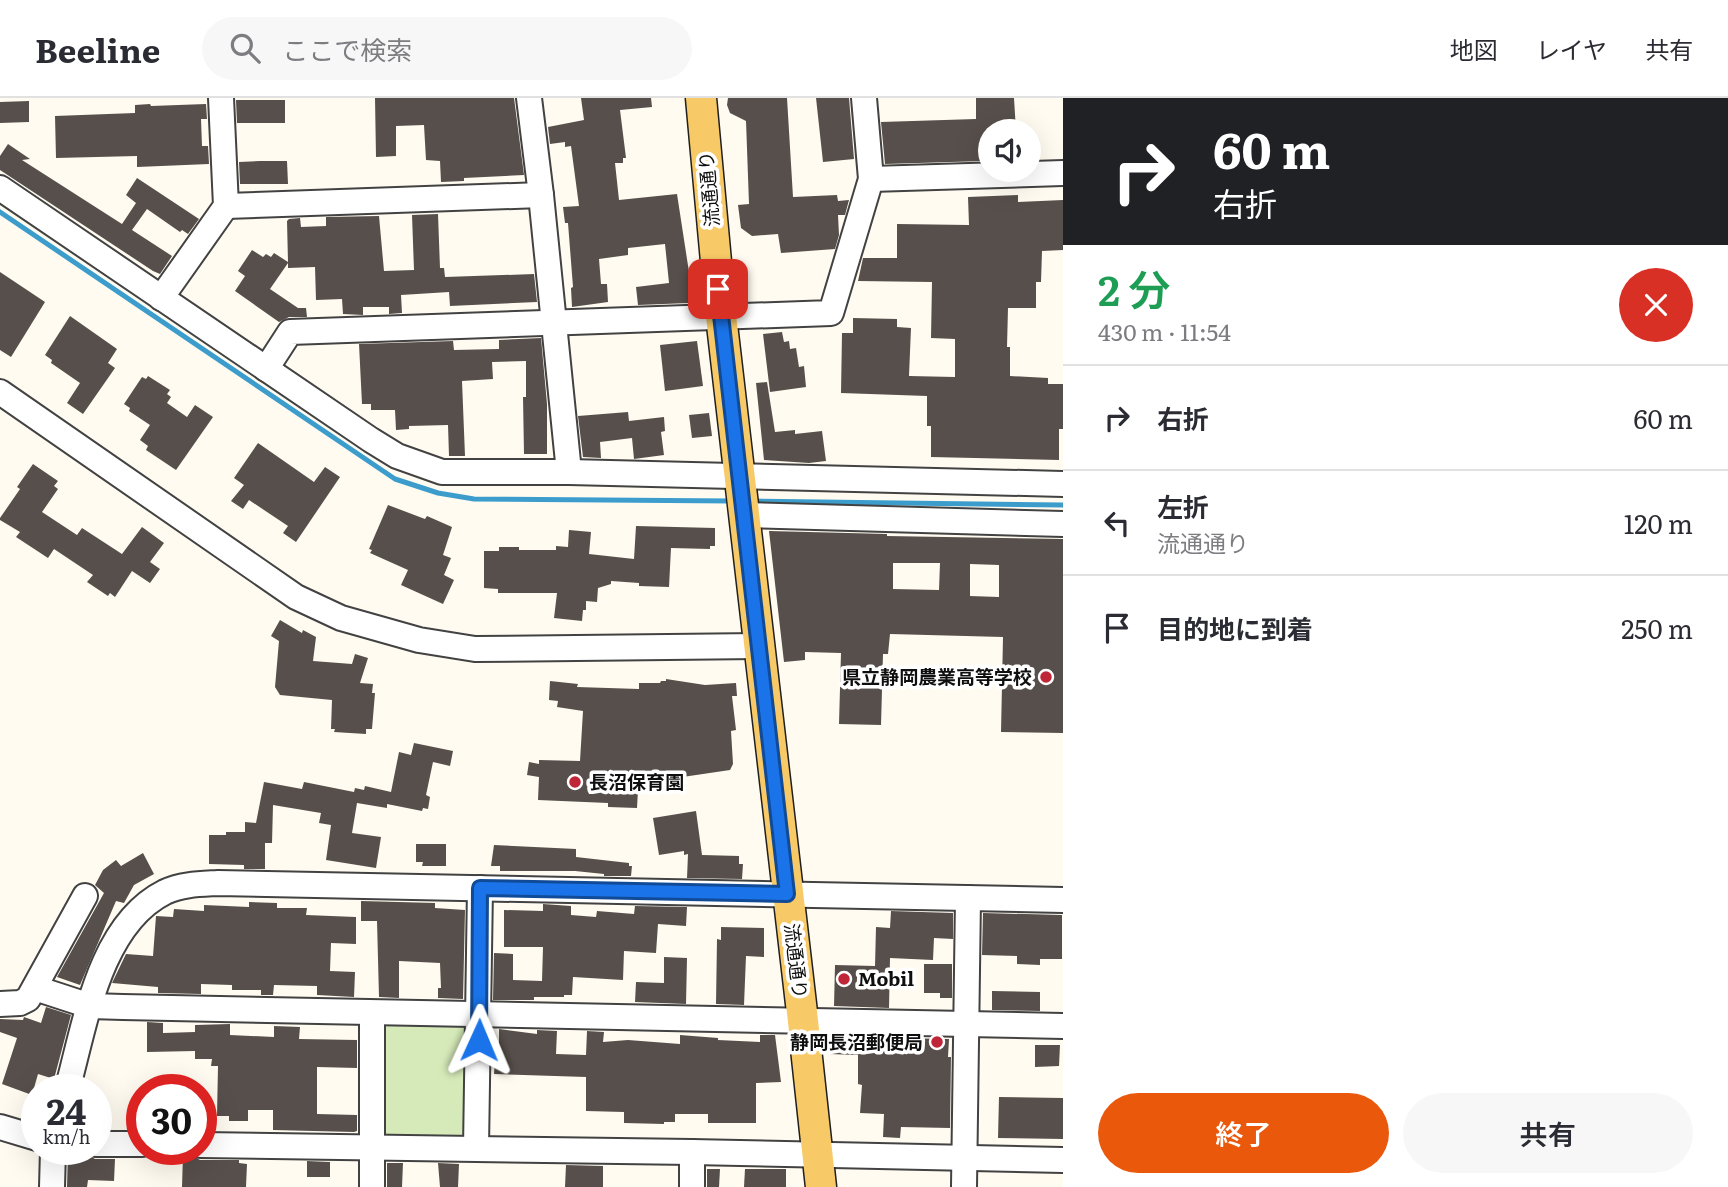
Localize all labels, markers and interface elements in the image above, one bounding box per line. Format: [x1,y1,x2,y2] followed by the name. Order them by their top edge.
[202,17,692,80] search box
[35,24,160,73] text: Beeline
[226,29,264,67] icon: search
[282,29,412,68] text: ここで検索
[1450,31,1498,66] text: 地図
[1536,31,1607,66] text: レイヤ
[1645,31,1693,66] text: 共有
[1213,111,1330,184] text: 60 m
[978,119,1041,182] map controls
[978,119,1041,182] button: sound
[1098,126,1189,217] icon: right
[691,150,725,228] street label: 流通通り
[1213,178,1277,226] text: 右折
[1098,257,1170,319] text: 2 分
[688,259,748,319] pin
[1619,268,1693,342] button: close
[699,270,737,308] icon: arrive
[1098,314,1231,348] text: 430 m · 11:54
[1157,398,1209,437] text: 右折
[1634,398,1693,437] text: 60 m
[1098,399,1136,437] icon: right
[1157,486,1209,525] text: 左折
[1624,503,1693,542] text: 120 m
[1098,504,1136,542] icon: left
[1157,525,1249,559] text: 流通通り
[1157,608,1313,647] text: 目的地に到着
[1621,608,1693,647] text: 250 m
[1098,609,1136,647] icon: arrive
[842,662,1032,690] place label: 県立静岡農業高等学校
[1038,669,1054,685] marker: 県立静岡農業高等学校
[589,767,684,795] place label: 長沼保育園
[567,774,583,790] marker: 長沼保育園
[778,921,816,1000] street label: 流通通り
[858,964,914,992] place label: Mobil
[836,971,852,987] marker: Mobil
[442,1003,516,1077] position arrow
[790,1027,923,1055] place label: 静岡長沼郵便局
[929,1034,945,1050] marker: 静岡長沼郵便局
[126,1074,217,1165] speed limit sign: 30
[47,1084,86,1136] text: 24
[1098,1093,1389,1173] button: 終了
[1403,1093,1693,1173] button: 共有
[43,1123,90,1150] text: km/h

